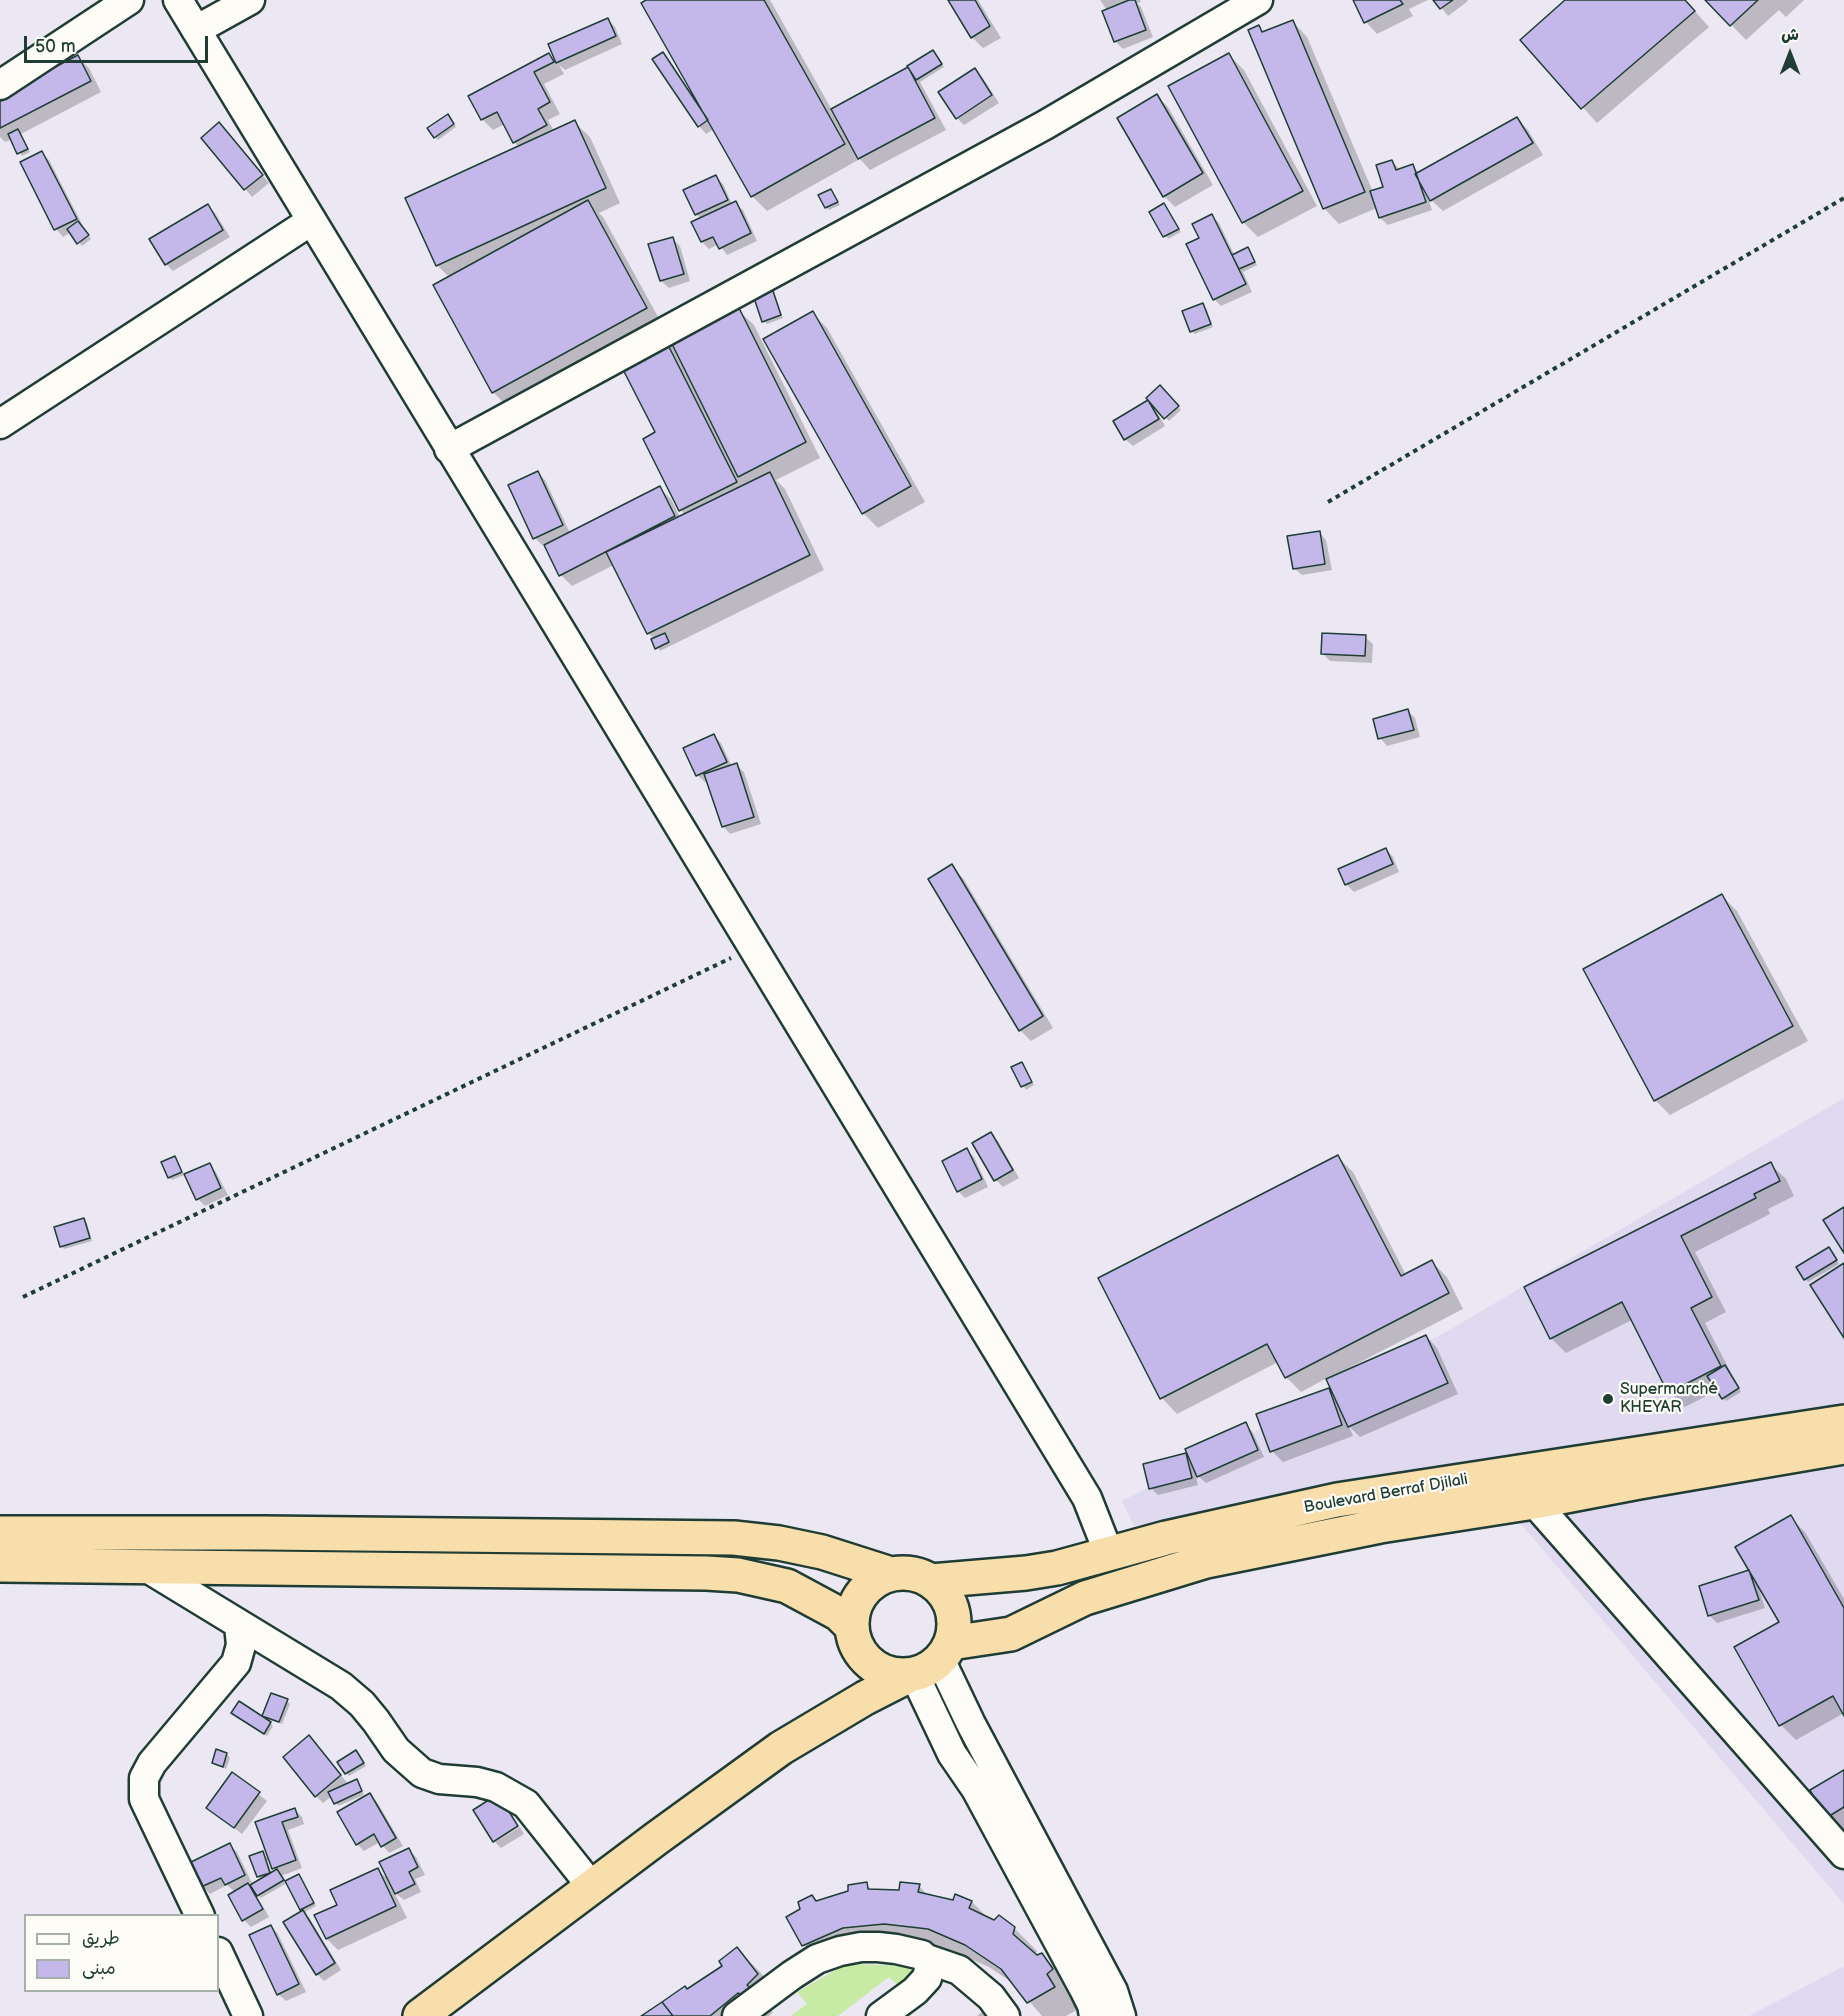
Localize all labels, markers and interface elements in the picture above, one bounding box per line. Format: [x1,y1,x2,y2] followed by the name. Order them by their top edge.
[27,24,212,62] scale bar
[1760,24,1820,84] north arrow
[1781,26,1799,45] text: ش
[35,36,76,57] text: 50 m
[1620,1380,1718,1418] place label: Supermarché KHEYAR
[1601,1392,1615,1406] marker: Supermarché KHEYAR
[1302,1470,1470,1518] street label: Boulevard Berraf Djilali
[24,1914,219,1992] legend
[82,1928,120,1949] text: طريق
[82,1958,116,1979] text: مبنى

